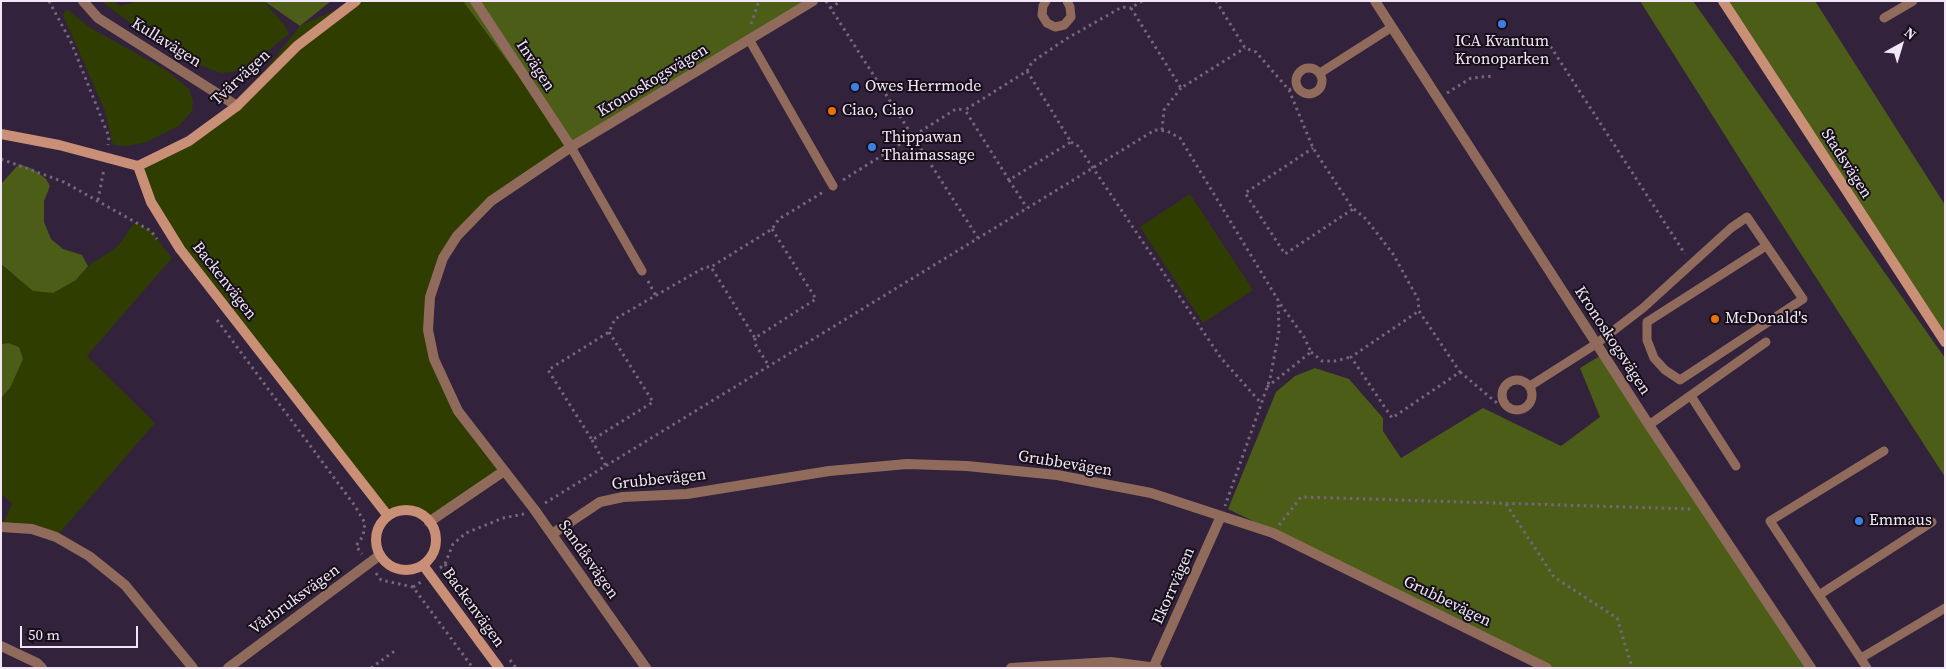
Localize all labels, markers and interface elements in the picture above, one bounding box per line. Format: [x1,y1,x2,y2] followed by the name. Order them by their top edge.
[128,14,204,72] street label: Kullavägen
[1496,18,1508,30] marker: ICA Kvantum Kronoparken
[1876,20,1926,70] north arrow
[1900,22,1921,44] text: N
[1455,32,1549,70] place label: ICA Kvantum Kronoparken
[511,37,559,95] street label: Invägen
[594,40,712,122] street label: Kronoskogsvägen
[208,46,274,110] street label: Tvärvägen
[865,77,981,97] place label: Owes Herrmode
[849,81,861,93] marker: Owes Herrmode
[842,101,914,121] place label: Ciao, Ciao
[826,105,838,117] marker: Ciao, Ciao
[1816,126,1876,202] street label: Stadsvägen
[882,128,975,166] place label: Thippawan Thaimassage
[866,141,878,153] marker: Thippawan Thaimassage
[188,238,260,324] street label: Backenvägen
[1570,283,1654,399] street label: Kronoskogsvägen
[1725,309,1808,329] place label: McDonald's
[1709,313,1721,325] marker: McDonald's
[1017,447,1113,481] street label: Grubbevägen
[611,465,707,495] street label: Grubbevägen
[1869,511,1932,531] place label: Emmaus
[1853,515,1865,527] marker: Emmaus
[554,517,622,603] street label: Sandåsvägen
[1148,544,1200,628] street label: Ekorrvägen
[246,561,344,639] street label: Vårbruksvägen
[438,565,508,651] street label: Backenvägen
[1400,573,1494,631] street label: Grubbevägen
[22,616,140,648] scale bar
[28,624,60,645] text: 50 m

